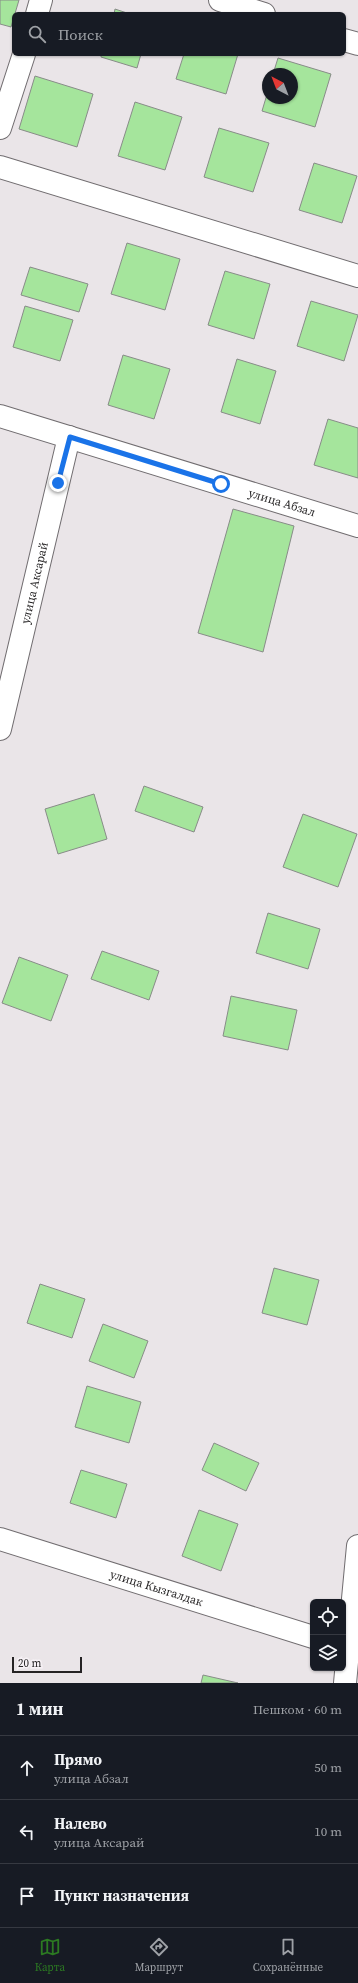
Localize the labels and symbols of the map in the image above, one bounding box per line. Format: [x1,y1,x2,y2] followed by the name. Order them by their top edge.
[262,68,298,104] north arrow
[49,474,67,492] route end
[212,475,230,493] route start
[247,485,317,520] street label: улица Абзал
[17,540,52,626] street label: улица Аксарай
[108,1566,205,1610] street label: улица Кызгалдак
[12,1655,82,1674] scale bar

